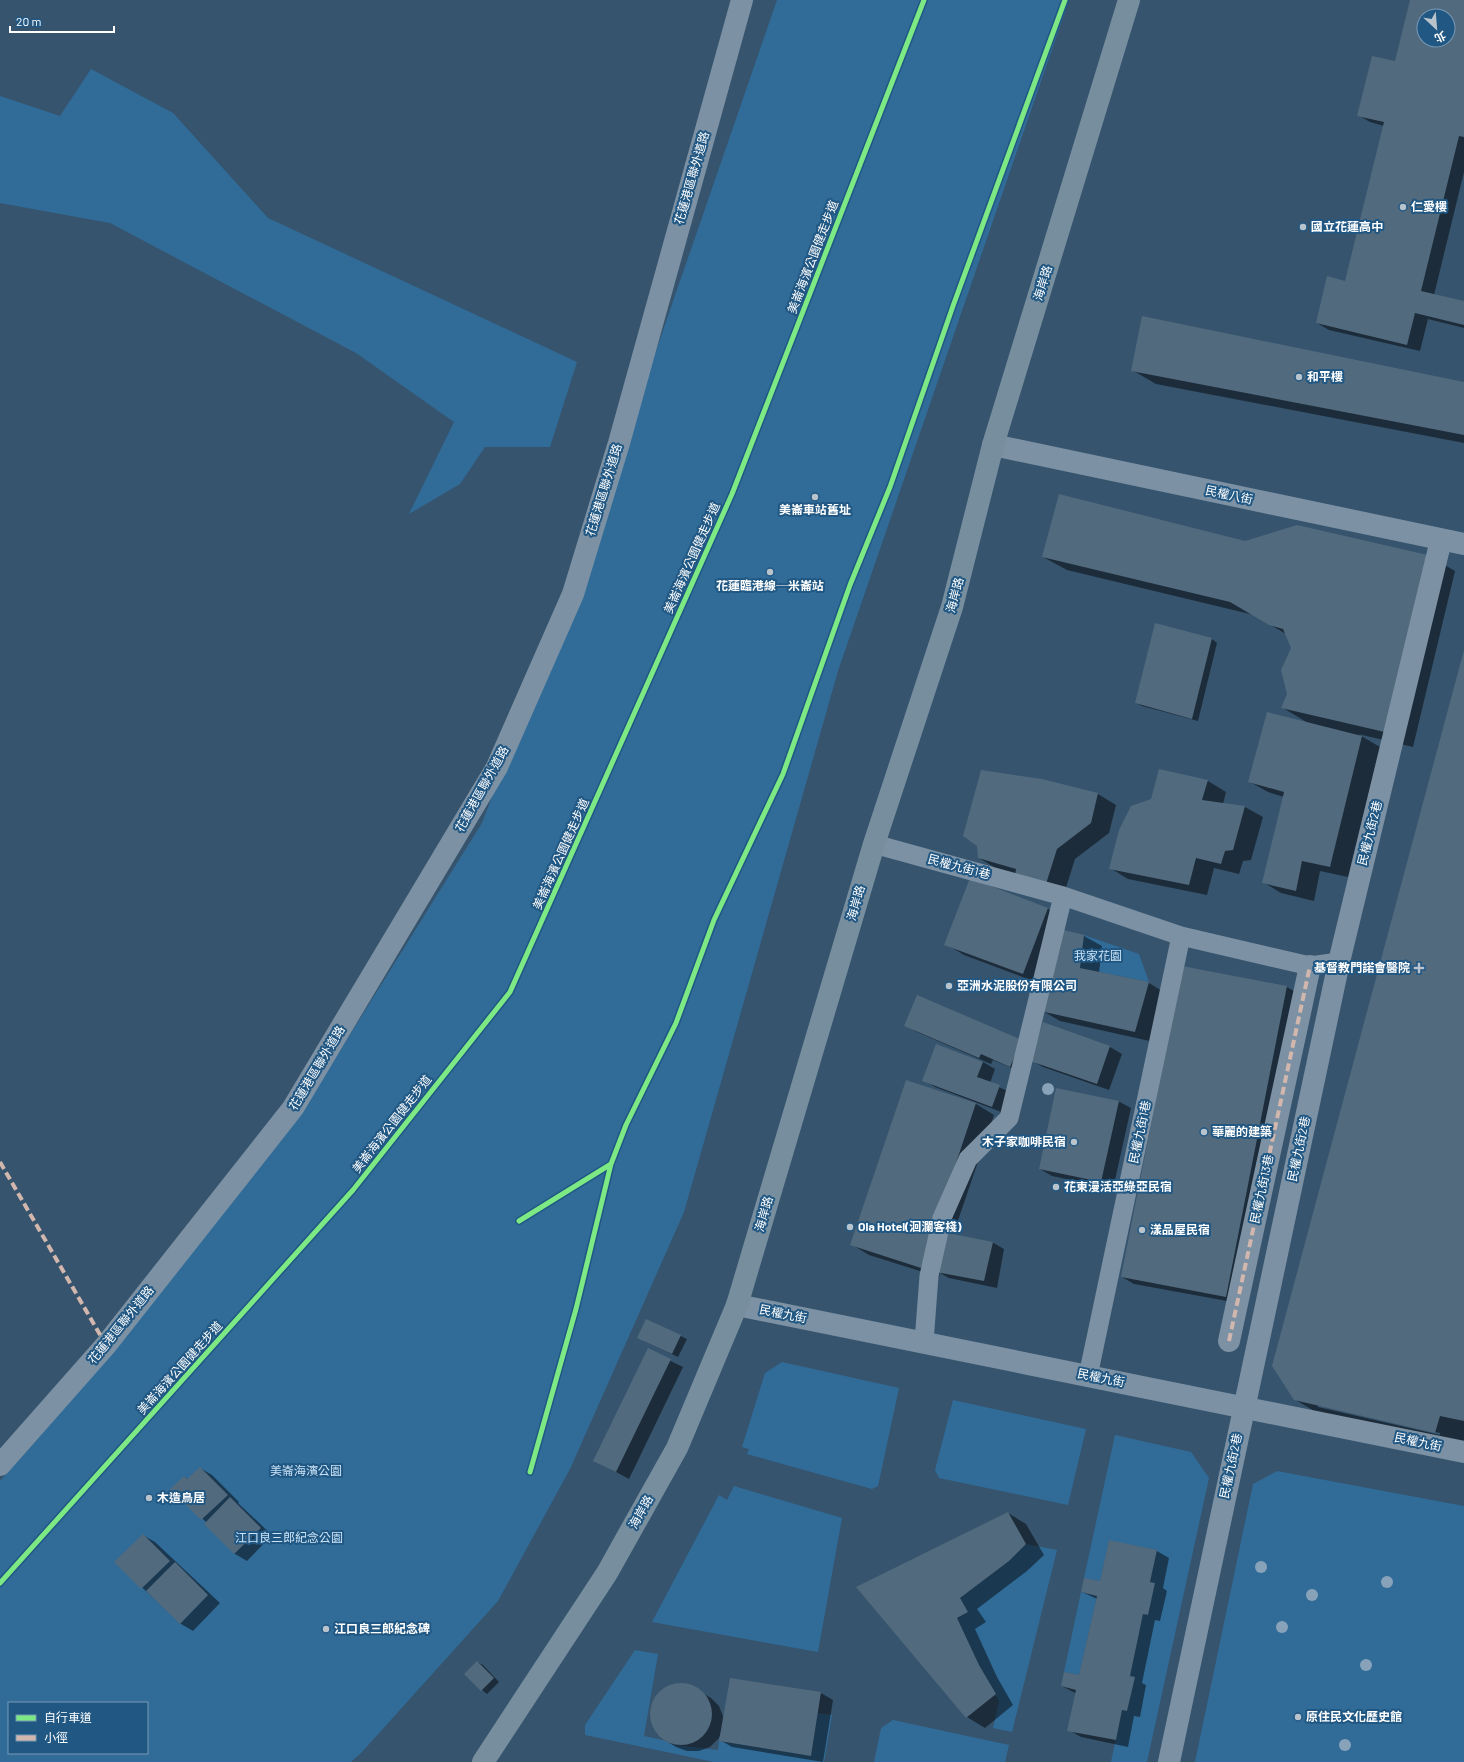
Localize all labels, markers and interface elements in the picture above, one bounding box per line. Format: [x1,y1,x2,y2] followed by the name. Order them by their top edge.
[10,8,114,34] scale bar
[1416,8,1456,48] north arrow
[16,14,42,28] text: 20 m
[1433,29,1448,46] text: 北
[671,130,711,226] street label: 花蓮港區聯外道路
[784,198,840,315] street label: 美崙海濱公園健走步道
[1411,199,1447,213] place label: 仁愛樓
[1398,202,1408,212] marker: 仁愛樓
[1311,219,1383,233] place label: 國立花蓮高中
[1298,222,1308,232] marker: 國立花蓮高中
[1030,263,1054,302] street label: 海岸路
[1307,369,1343,383] place label: 和平樓
[1294,372,1304,382] marker: 和平樓
[582,442,624,538] street label: 花蓮港區聯外道路
[1204,482,1254,506] street label: 民權八街
[810,492,820,502] marker: 美崙車站舊址
[660,500,722,615] street label: 美崙海濱公園健走步道
[779,502,851,516] place label: 美崙車站舊址
[765,567,775,577] marker: 花蓮臨港線─米崙站
[943,576,965,614] street label: 海岸路
[716,578,824,592] place label: 花蓮臨港線─米崙站
[452,743,511,834] street label: 花蓮港區聯外道路
[529,796,591,911] street label: 美崙海濱公園健走步道
[1354,799,1384,867] street label: 民權九街2巷
[926,851,992,881] street label: 民權九街1巷
[843,883,867,922] street label: 海岸路
[1074,948,1122,962] park label: 我家花園
[1314,960,1410,974] place label: 基督教門諾會醫院
[1413,962,1425,974] marker: 基督教門諾會醫院
[957,978,1077,992] place label: 亞洲水泥股份有限公司
[944,981,954,991] marker: 亞洲水泥股份有限公司
[285,1023,347,1112] street label: 花蓮港區聯外道路
[349,1072,434,1175] street label: 美崙海濱公園健走步道
[1126,1099,1153,1165] street label: 民權九街1巷
[1284,1115,1312,1183] street label: 民權九街2巷
[1212,1124,1272,1138] place label: 華麗的建築
[1199,1127,1209,1137] marker: 華麗的建築
[982,1134,1066,1148] place label: 木子家咖啡民宿
[1069,1137,1079,1147] marker: 木子家咖啡民宿
[1247,1153,1275,1225] street label: 民權九街13巷
[1064,1179,1172,1193] place label: 花東漫活亞綠亞民宿
[1051,1182,1061,1192] marker: 花東漫活亞綠亞民宿
[751,1194,775,1233] street label: 海岸路
[858,1219,962,1233] place label: Ola Hotel(洄瀾客棧)
[845,1222,855,1232] marker: Ola Hotel(洄瀾客棧)
[1150,1222,1210,1236] place label: 漾品屋民宿
[1137,1225,1147,1235] marker: 漾品屋民宿
[85,1283,156,1366] street label: 花蓮港區聯外道路
[758,1302,808,1324] street label: 民權九街
[134,1318,225,1417] street label: 美崙海濱公園健走步道
[1076,1366,1126,1388] street label: 民權九街
[1393,1429,1443,1453] street label: 民權九街
[1216,1432,1244,1500] street label: 民權九街2巷
[270,1463,342,1477] park label: 美崙海濱公園
[157,1490,205,1504] place label: 木造鳥居
[625,1492,655,1531] street label: 海岸路
[144,1493,154,1503] marker: 木造鳥居
[235,1530,343,1544] park label: 江口良三郎紀念公園
[334,1621,430,1635] place label: 江口良三郎紀念碑
[321,1624,331,1634] marker: 江口良三郎紀念碑
[8,1702,148,1754] legend
[1306,1709,1402,1723] place label: 原住民文化歷史館
[44,1710,92,1724] text: 自行車道
[1293,1712,1303,1722] marker: 原住民文化歷史館
[44,1730,68,1744] text: 小徑

